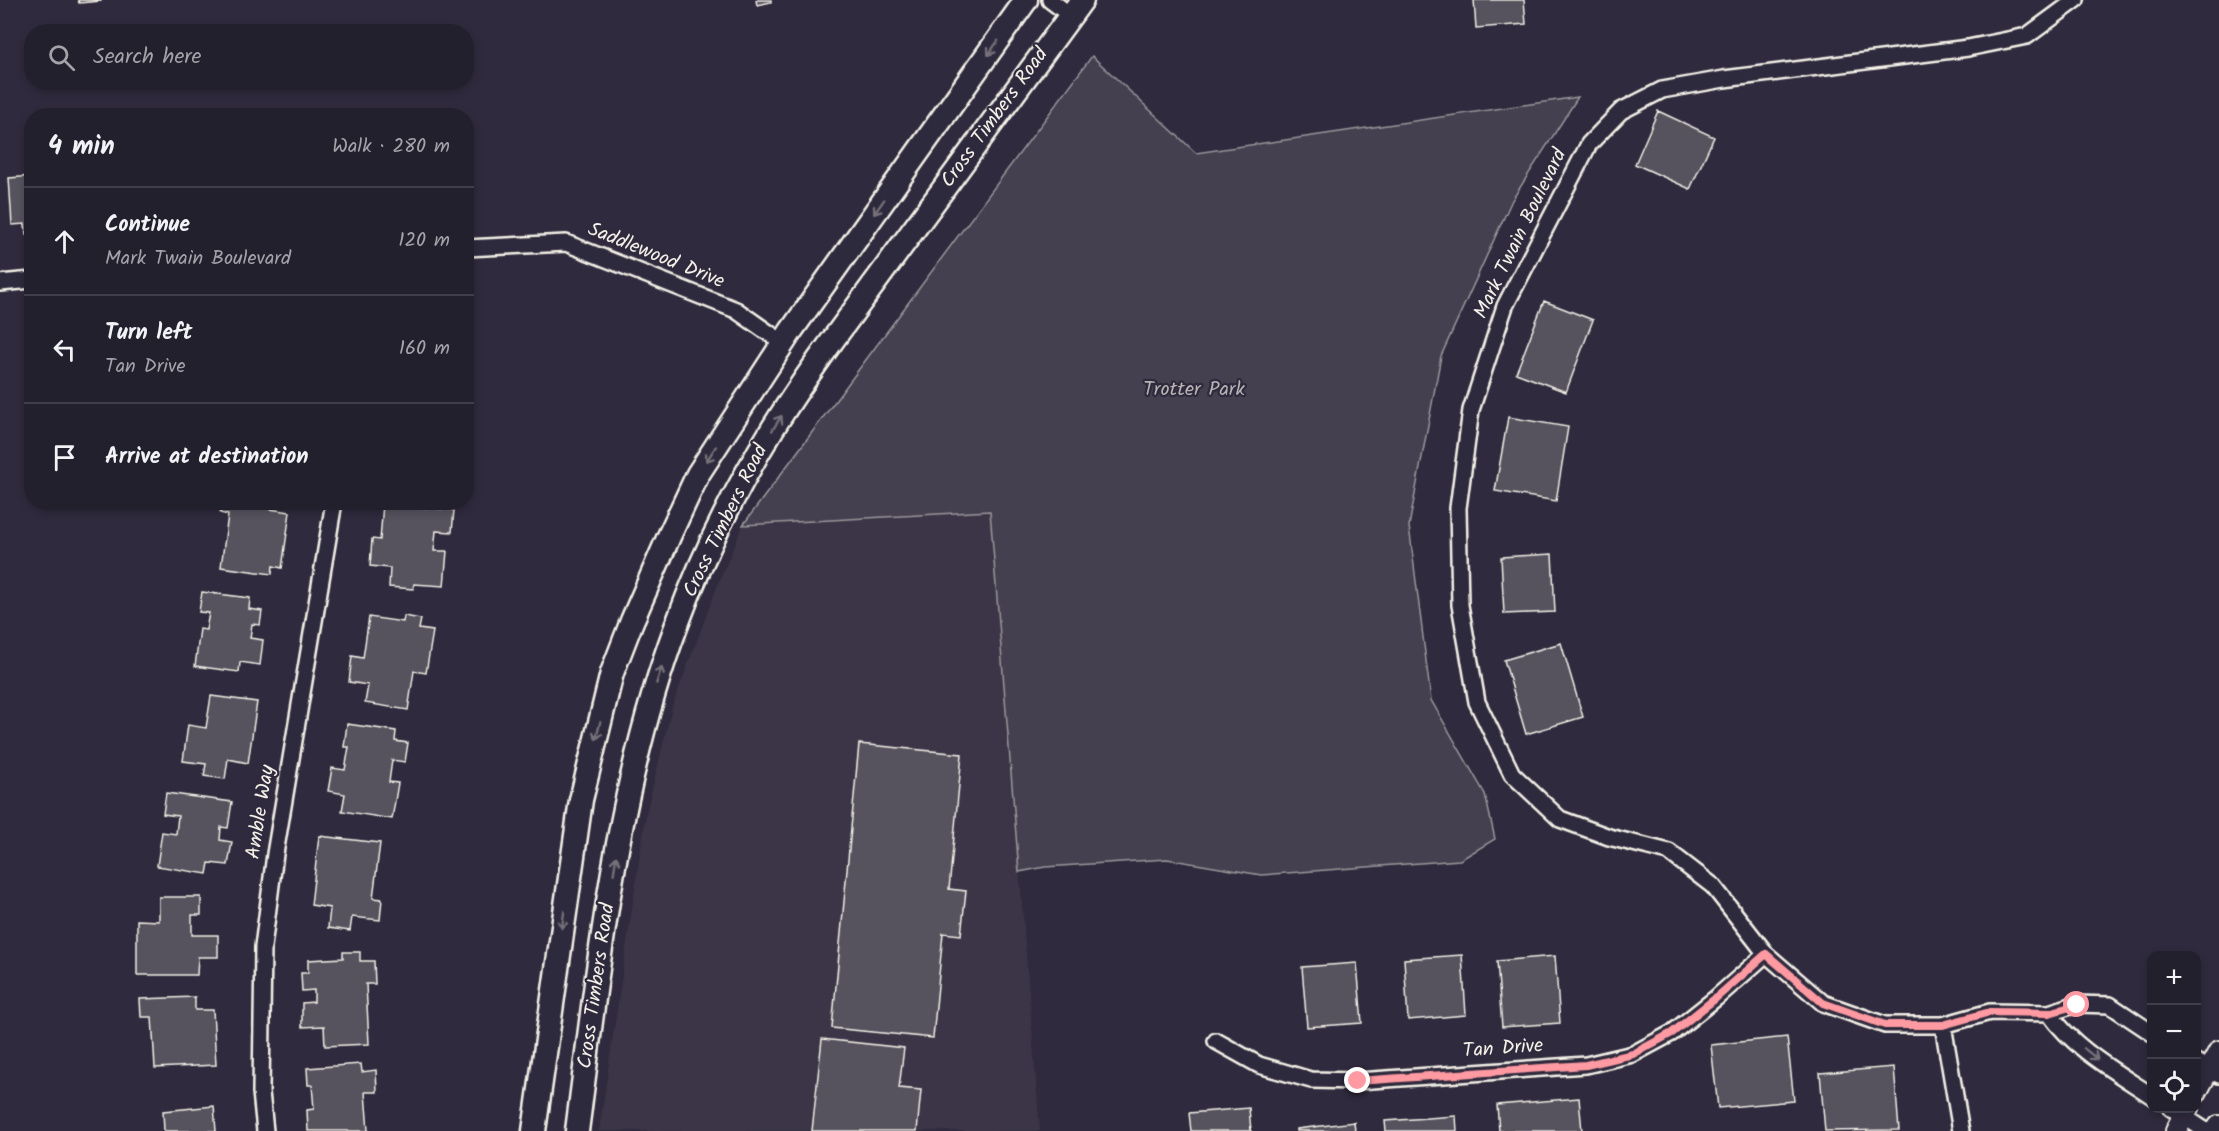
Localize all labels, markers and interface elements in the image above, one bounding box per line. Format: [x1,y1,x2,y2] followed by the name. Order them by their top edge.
[24,24,474,90] search box
[986,39,999,55] one-way arrow
[93,40,201,75] text: Search here
[933,40,1058,195] street label: Cross Timbers Road
[45,41,78,74] icon: search
[48,126,115,168] text: 4 min
[332,131,450,163] text: Walk · 280 m
[1466,143,1577,325] street label: Mark Twain Boulevard
[873,198,886,214] one-way arrow
[105,208,190,243] text: Continue
[583,214,729,298] street label: Saddlewood Drive
[48,225,81,258] icon: ahead
[398,225,450,257] text: 120 m
[105,243,291,275] text: Mark Twain Boulevard
[105,316,192,351] text: Turn left
[48,333,81,366] icon: left
[399,333,450,365] text: 160 m
[105,351,185,383] text: Tan Drive
[1143,374,1245,406] park label: Trotter Park
[771,415,783,432] one-way arrow
[675,438,777,603] street label: Cross Timbers Road
[105,440,308,475] text: Arrive at destination
[48,441,81,474] icon: arrive
[704,446,717,463] one-way arrow
[654,666,665,685] one-way arrow
[591,721,603,740] one-way arrow
[238,762,284,861] street label: Amble Way
[609,856,620,876] one-way arrow
[570,900,625,1071] street label: Cross Timbers Road
[558,910,569,930] one-way arrow
[2147,951,2201,1113] map controls
[2147,951,2201,1005] button: +
[2063,991,2089,1017] route start
[2147,1005,2201,1059] button: −
[1462,1030,1544,1068] street label: Tan Drive
[2082,1047,2098,1060] one-way arrow
[2147,1059,2201,1113] button: locate
[1344,1067,1370,1093] route end

